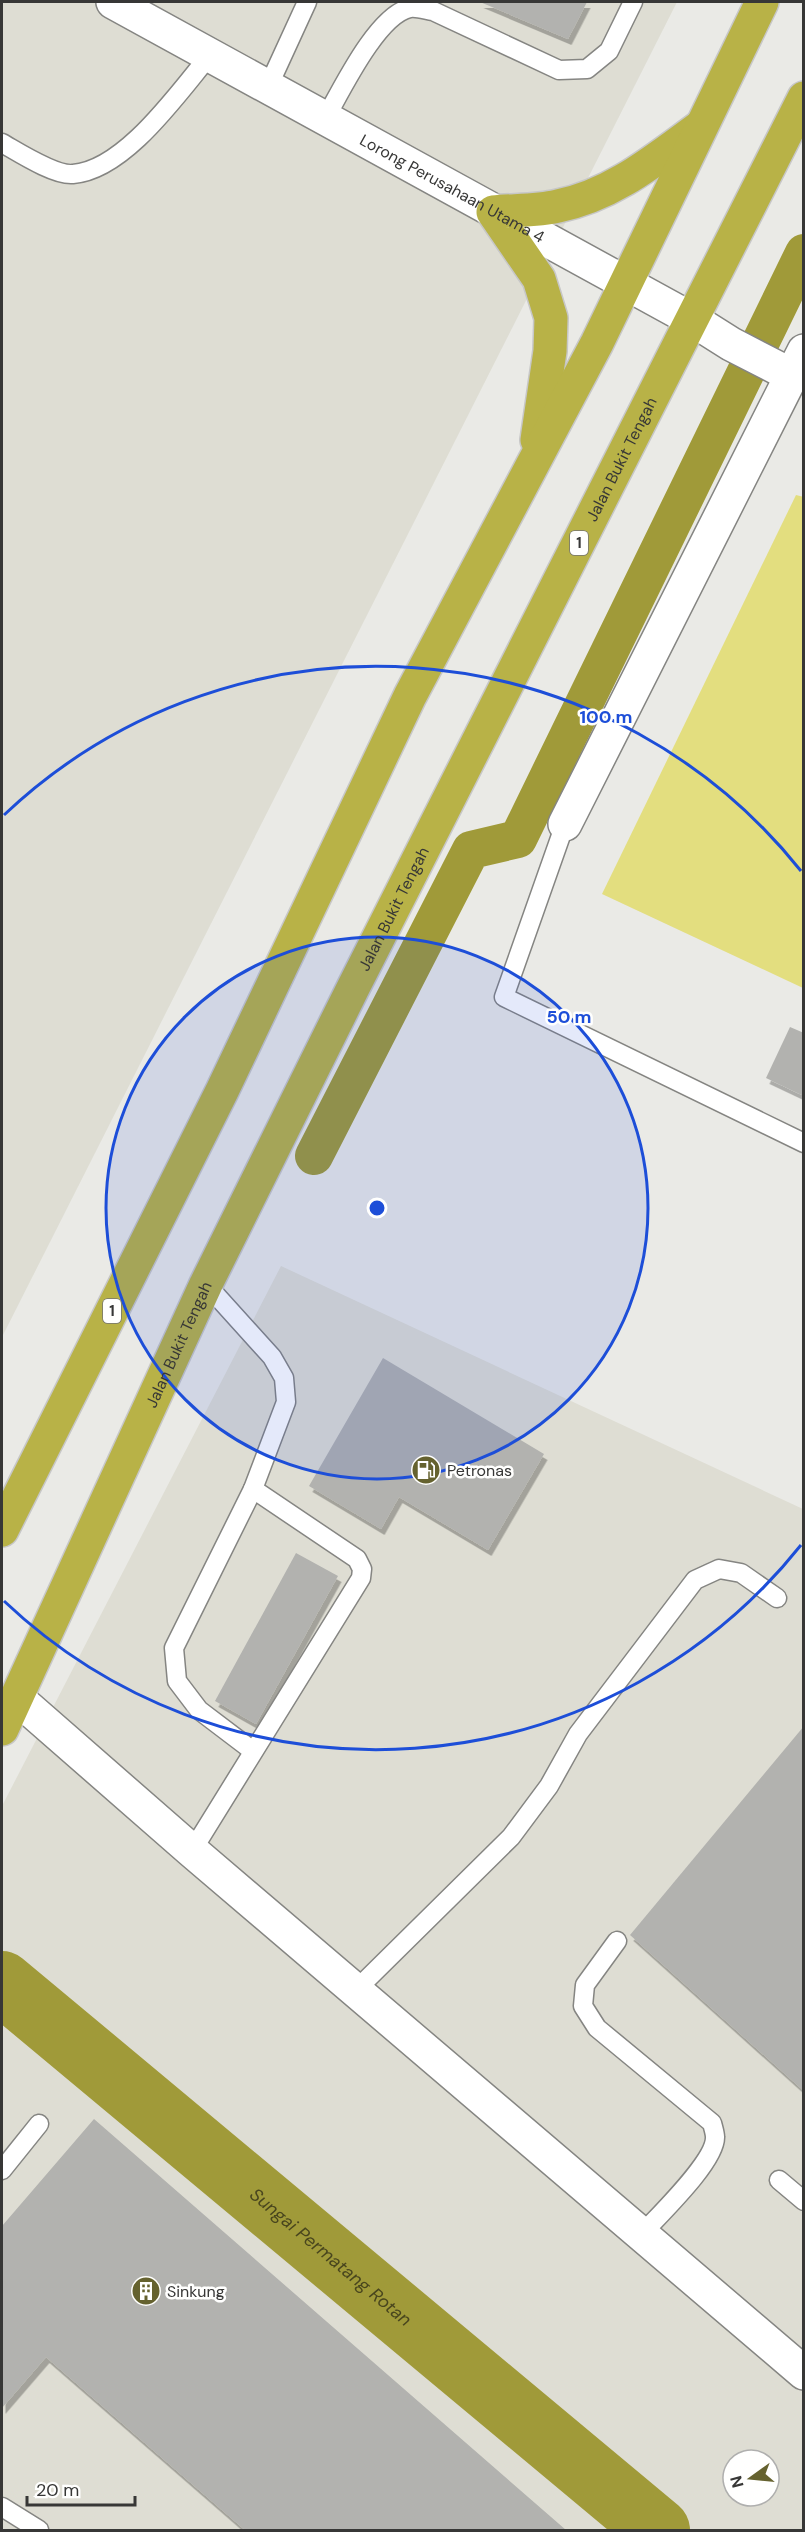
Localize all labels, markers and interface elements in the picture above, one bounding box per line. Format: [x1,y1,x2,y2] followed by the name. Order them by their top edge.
[356,129,549,247] street label: Lorong Perusahaan Utama 4
[581,393,661,525] street label: Jalan Bukit Tengah
[570,531,588,555] road number: 1
[579,705,633,729] text: 100 m
[353,843,433,974] street label: Jalan Bukit Tengah
[546,1005,592,1029] text: 50 m
[367,1198,387,1218] centre of rings
[140,1278,216,1411] street label: Jalan Bukit Tengah
[103,1299,121,1323] road number: 1
[410,1454,442,1486] fuel station icon: Petronas
[447,1460,512,1481] place label: Petronas
[245,2183,417,2332] water label: Sungai Permatang Rotan
[130,2275,162,2307] building icon: Sinkung
[167,2281,225,2302] place label: Sinkung
[721,2448,781,2508] north arrow
[27,2469,135,2507] scale bar
[725,2473,749,2490] text: N
[36,2478,79,2502] text: 20 m

